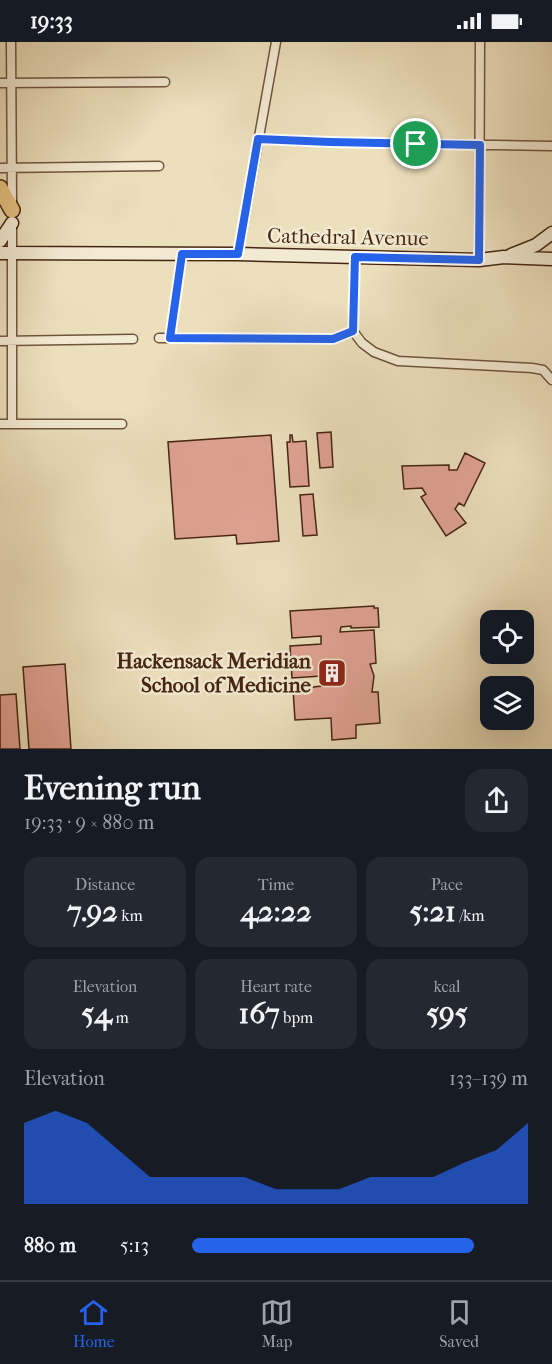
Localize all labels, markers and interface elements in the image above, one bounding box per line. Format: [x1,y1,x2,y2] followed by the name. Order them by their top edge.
[30,8,73,34] text: 19:33
[390,118,441,169] pin
[399,127,432,160] icon: arrive
[267,224,429,250] street label: Cathedral Avenue
[480,610,534,730] map controls
[480,610,534,664] button: locate
[117,649,312,697] place label: Hackensack Meridian School of Medicine
[316,657,348,689] building icon: Hackensack Meridian School of Medicine
[480,676,534,730] button: layers
[24,769,201,808] text: Evening run
[465,769,528,832] button: share
[24,811,154,834] text: 19:33 · 9 × 880 m
[75,875,135,894] text: Distance
[258,875,294,894] text: Time
[431,875,463,894] text: Pace
[67,894,118,929] text: 7.92
[240,894,312,929] text: 42:22
[409,894,456,929] text: 5:21
[118,906,143,925] text: km
[456,906,485,925] text: /km
[73,977,137,996] text: Elevation
[240,977,312,996] text: Heart rate
[434,977,460,996] text: kcal
[81,996,112,1031] text: 54
[239,996,280,1031] text: 167
[426,996,468,1031] text: 595
[112,1008,129,1027] text: m
[280,1008,313,1027] text: bpm
[24,1067,105,1090] text: Elevation
[449,1067,528,1090] text: 133–139 m
[24,1234,76,1257] text: 880 m
[120,1234,149,1257] text: 5:13
[73,1296,115,1351] tab: Home
[260,1296,293,1351] tab: Map
[439,1296,479,1351] tab: Saved

